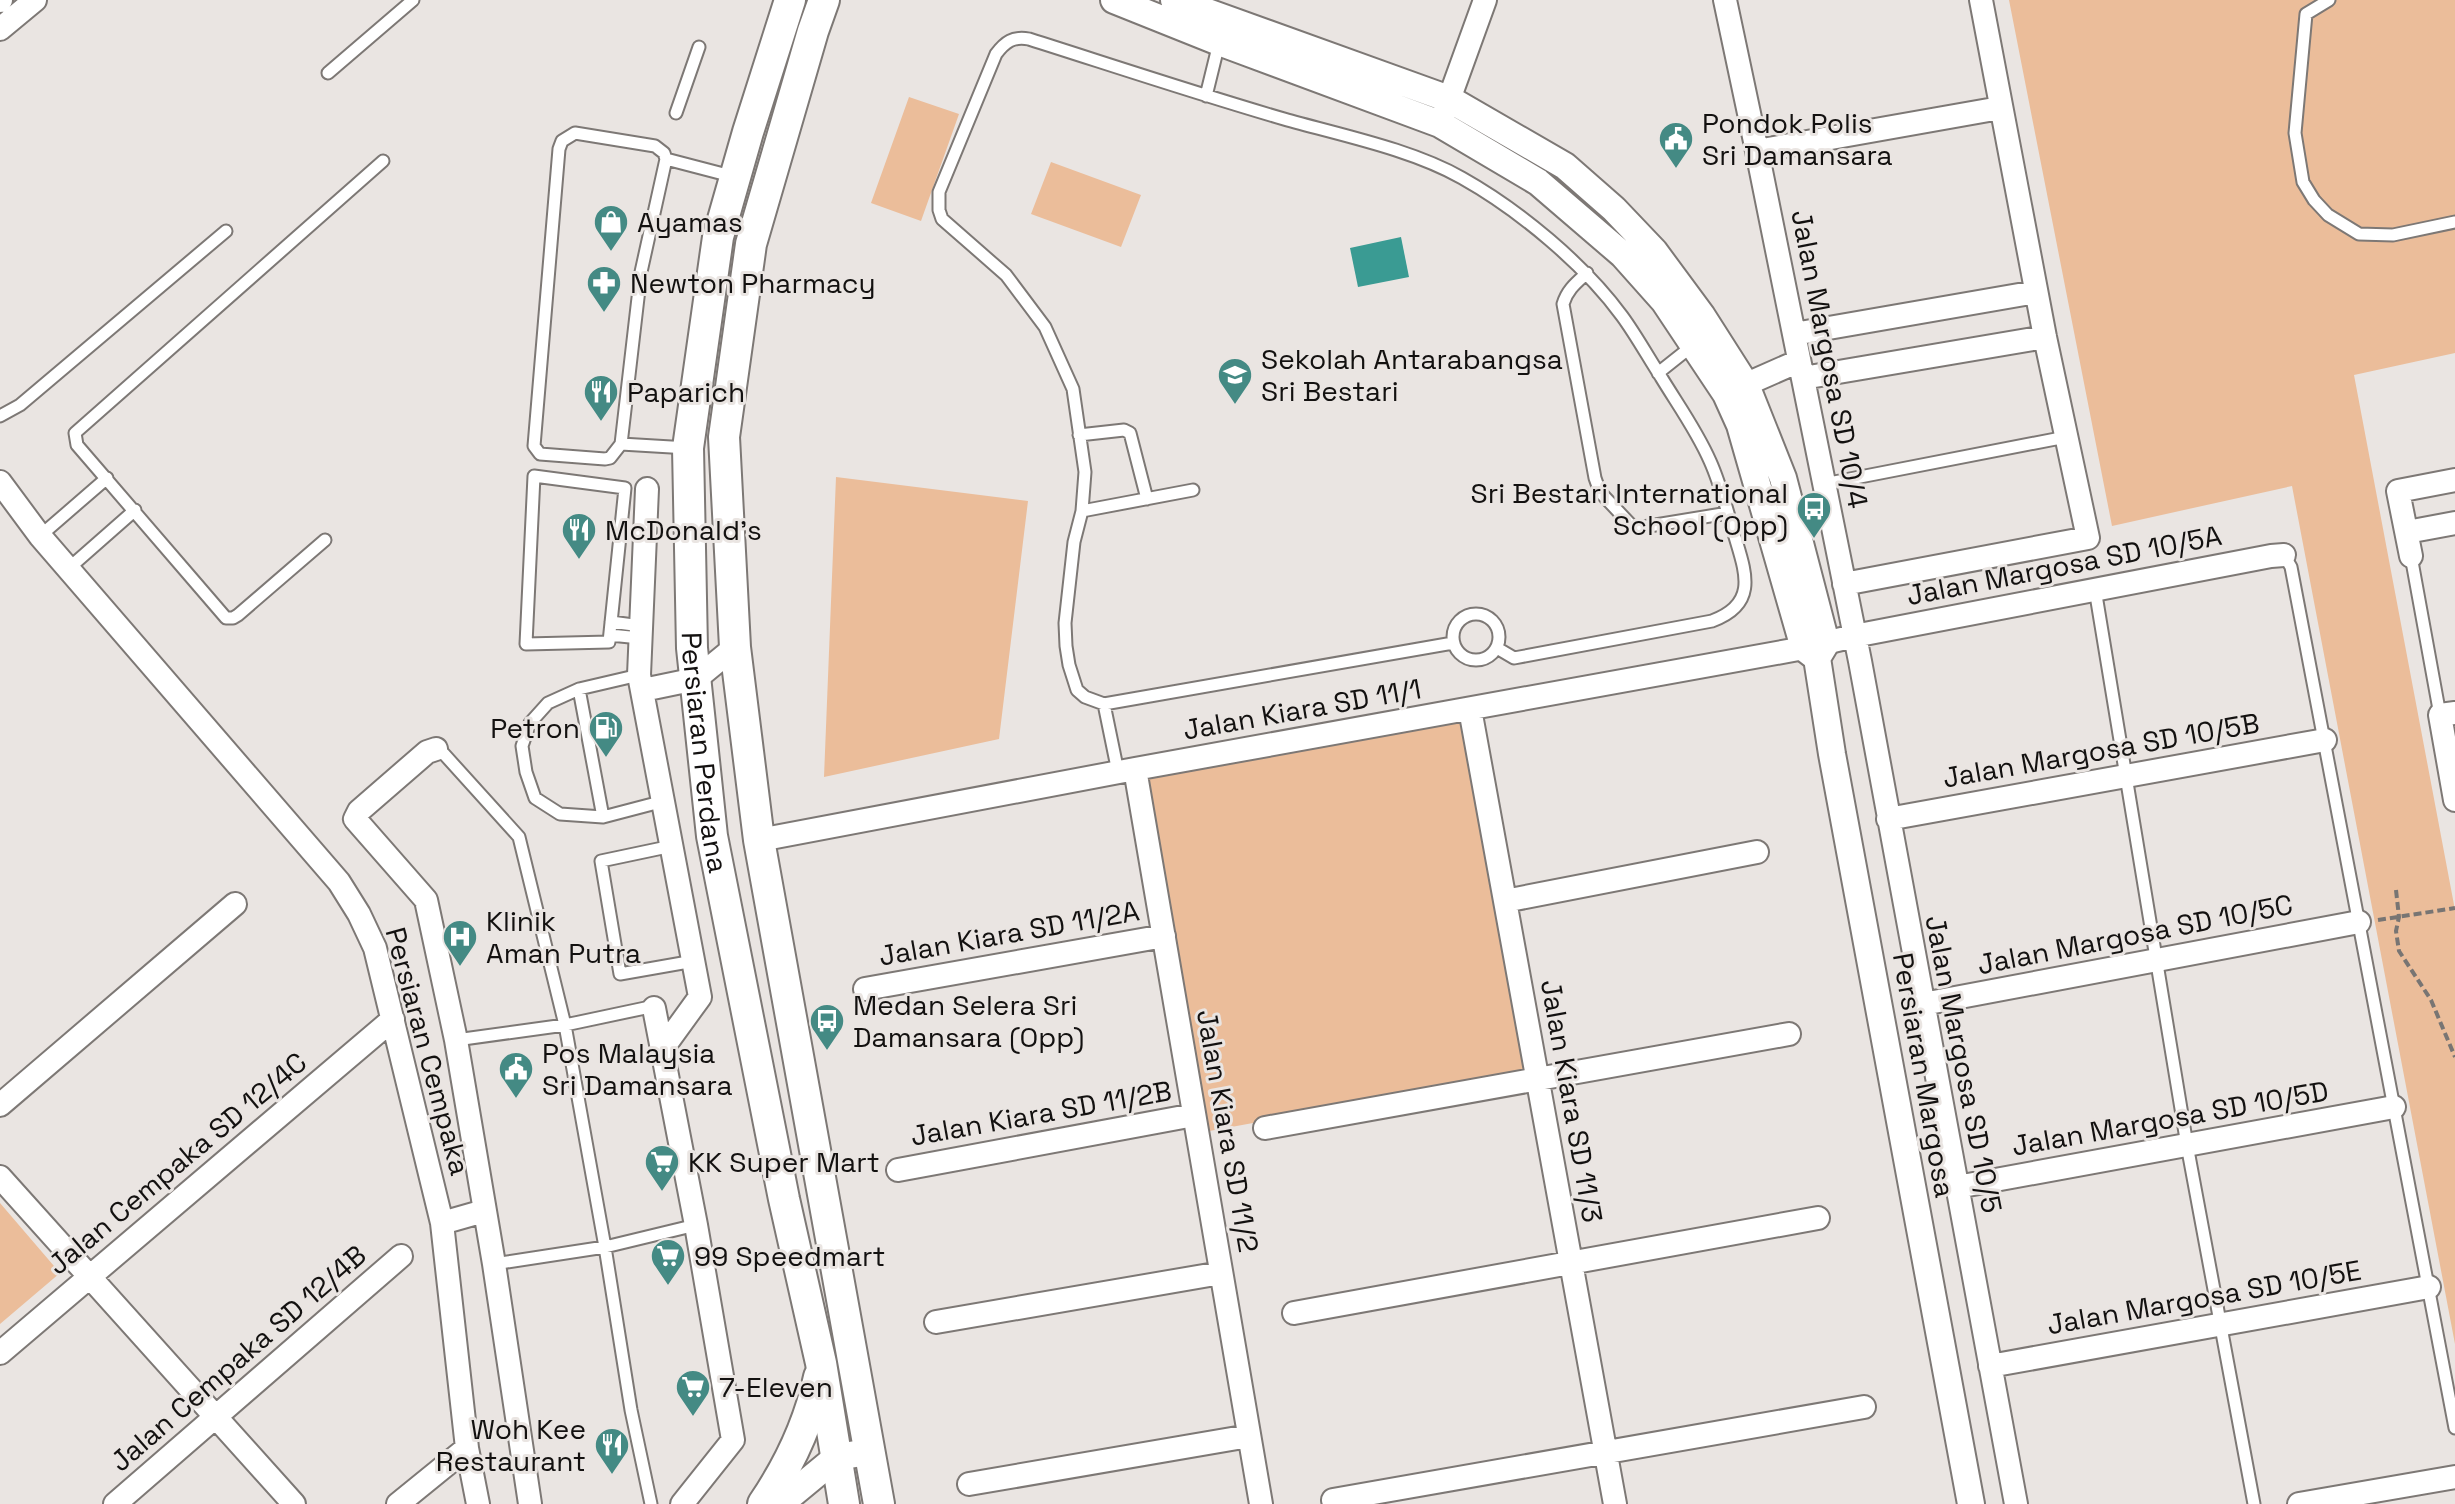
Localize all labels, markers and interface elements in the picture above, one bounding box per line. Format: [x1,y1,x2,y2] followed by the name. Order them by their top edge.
[1702,105,1893,173] place label: Pondok Polis Sri Damansara
[1657,120,1695,170] public building icon: Pondok Polis Sri Damansara
[592,203,630,253] shop icon: Ayamas
[637,204,743,240] place label: Ayamas
[1783,207,1877,511] street label: Jalan Margosa SD 10/4
[585,264,623,314] pharmacy icon: Newton Pharmacy
[630,265,876,301] place label: Newton Pharmacy
[1261,341,1563,409] place label: Sekolah Antarabangsa Sri Bestari
[1216,356,1254,406] school or university icon: Sekolah Antarabangsa Sri Bestari
[582,373,620,423] restaurant icon: Paparich
[627,374,745,410] place label: Paparich
[1471,475,1788,543] place label: Sri Bestari International School (Opp)
[1795,490,1833,540] bus stop icon: Sri Bestari International School (Opp)
[560,511,598,561] restaurant icon: McDonald's
[605,512,762,548] place label: McDonald's
[1903,517,2225,613] street label: Jalan Margosa SD 10/5A
[674,632,737,876] street label: Persiaran Perdana
[1180,670,1424,748] street label: Jalan Kiara SD 11/1
[1940,704,2262,796] street label: Jalan Margosa SD 10/5B
[587,709,625,759] fuel station icon: Petron
[490,710,580,746] place label: Petron
[1974,886,2296,982] street label: Jalan Margosa SD 10/5C
[876,892,1142,974] street label: Jalan Kiara SD 11/2A
[486,903,641,971] place label: Klinik Aman Putra
[1917,912,2011,1216] street label: Jalan Margosa SD 10/5
[441,918,479,968] hospital icon: Klinik Aman Putra
[378,923,478,1179] street label: Persiaran Cempaka
[1885,950,1963,1200] street label: Persiaran Margosa
[1533,977,1611,1225] street label: Jalan Kiara SD 11/3
[853,987,1084,1055] place label: Medan Selera Sri Damansara (Opp)
[808,1002,846,1052] bus stop icon: Medan Selera Sri Damansara (Opp)
[1189,1007,1267,1255] street label: Jalan Kiara SD 11/2
[542,1035,733,1103] place label: Pos Malaysia Sri Damansara
[40,1044,314,1282] street label: Jalan Cempaka SD 12/4C
[497,1050,535,1100] public building icon: Pos Malaysia Sri Damansara
[908,1072,1174,1154] street label: Jalan Kiara SD 11/2B
[2009,1072,2331,1164] street label: Jalan Margosa SD 10/5D
[643,1143,681,1193] supermarket icon: KK Super Mart
[688,1144,880,1180] place label: KK Super Mart
[102,1237,374,1479] street label: Jalan Cempaka SD 12/4B
[649,1237,687,1287] supermarket icon: 99 Speedmart
[694,1238,885,1274] place label: 99 Speedmart
[2044,1252,2364,1342] street label: Jalan Margosa SD 10/5E
[674,1368,712,1418] supermarket icon: 7-Eleven
[719,1369,833,1405] place label: 7-Eleven
[436,1411,586,1479] place label: Woh Kee Restaurant
[593,1426,631,1476] restaurant icon: Woh Kee Restaurant

